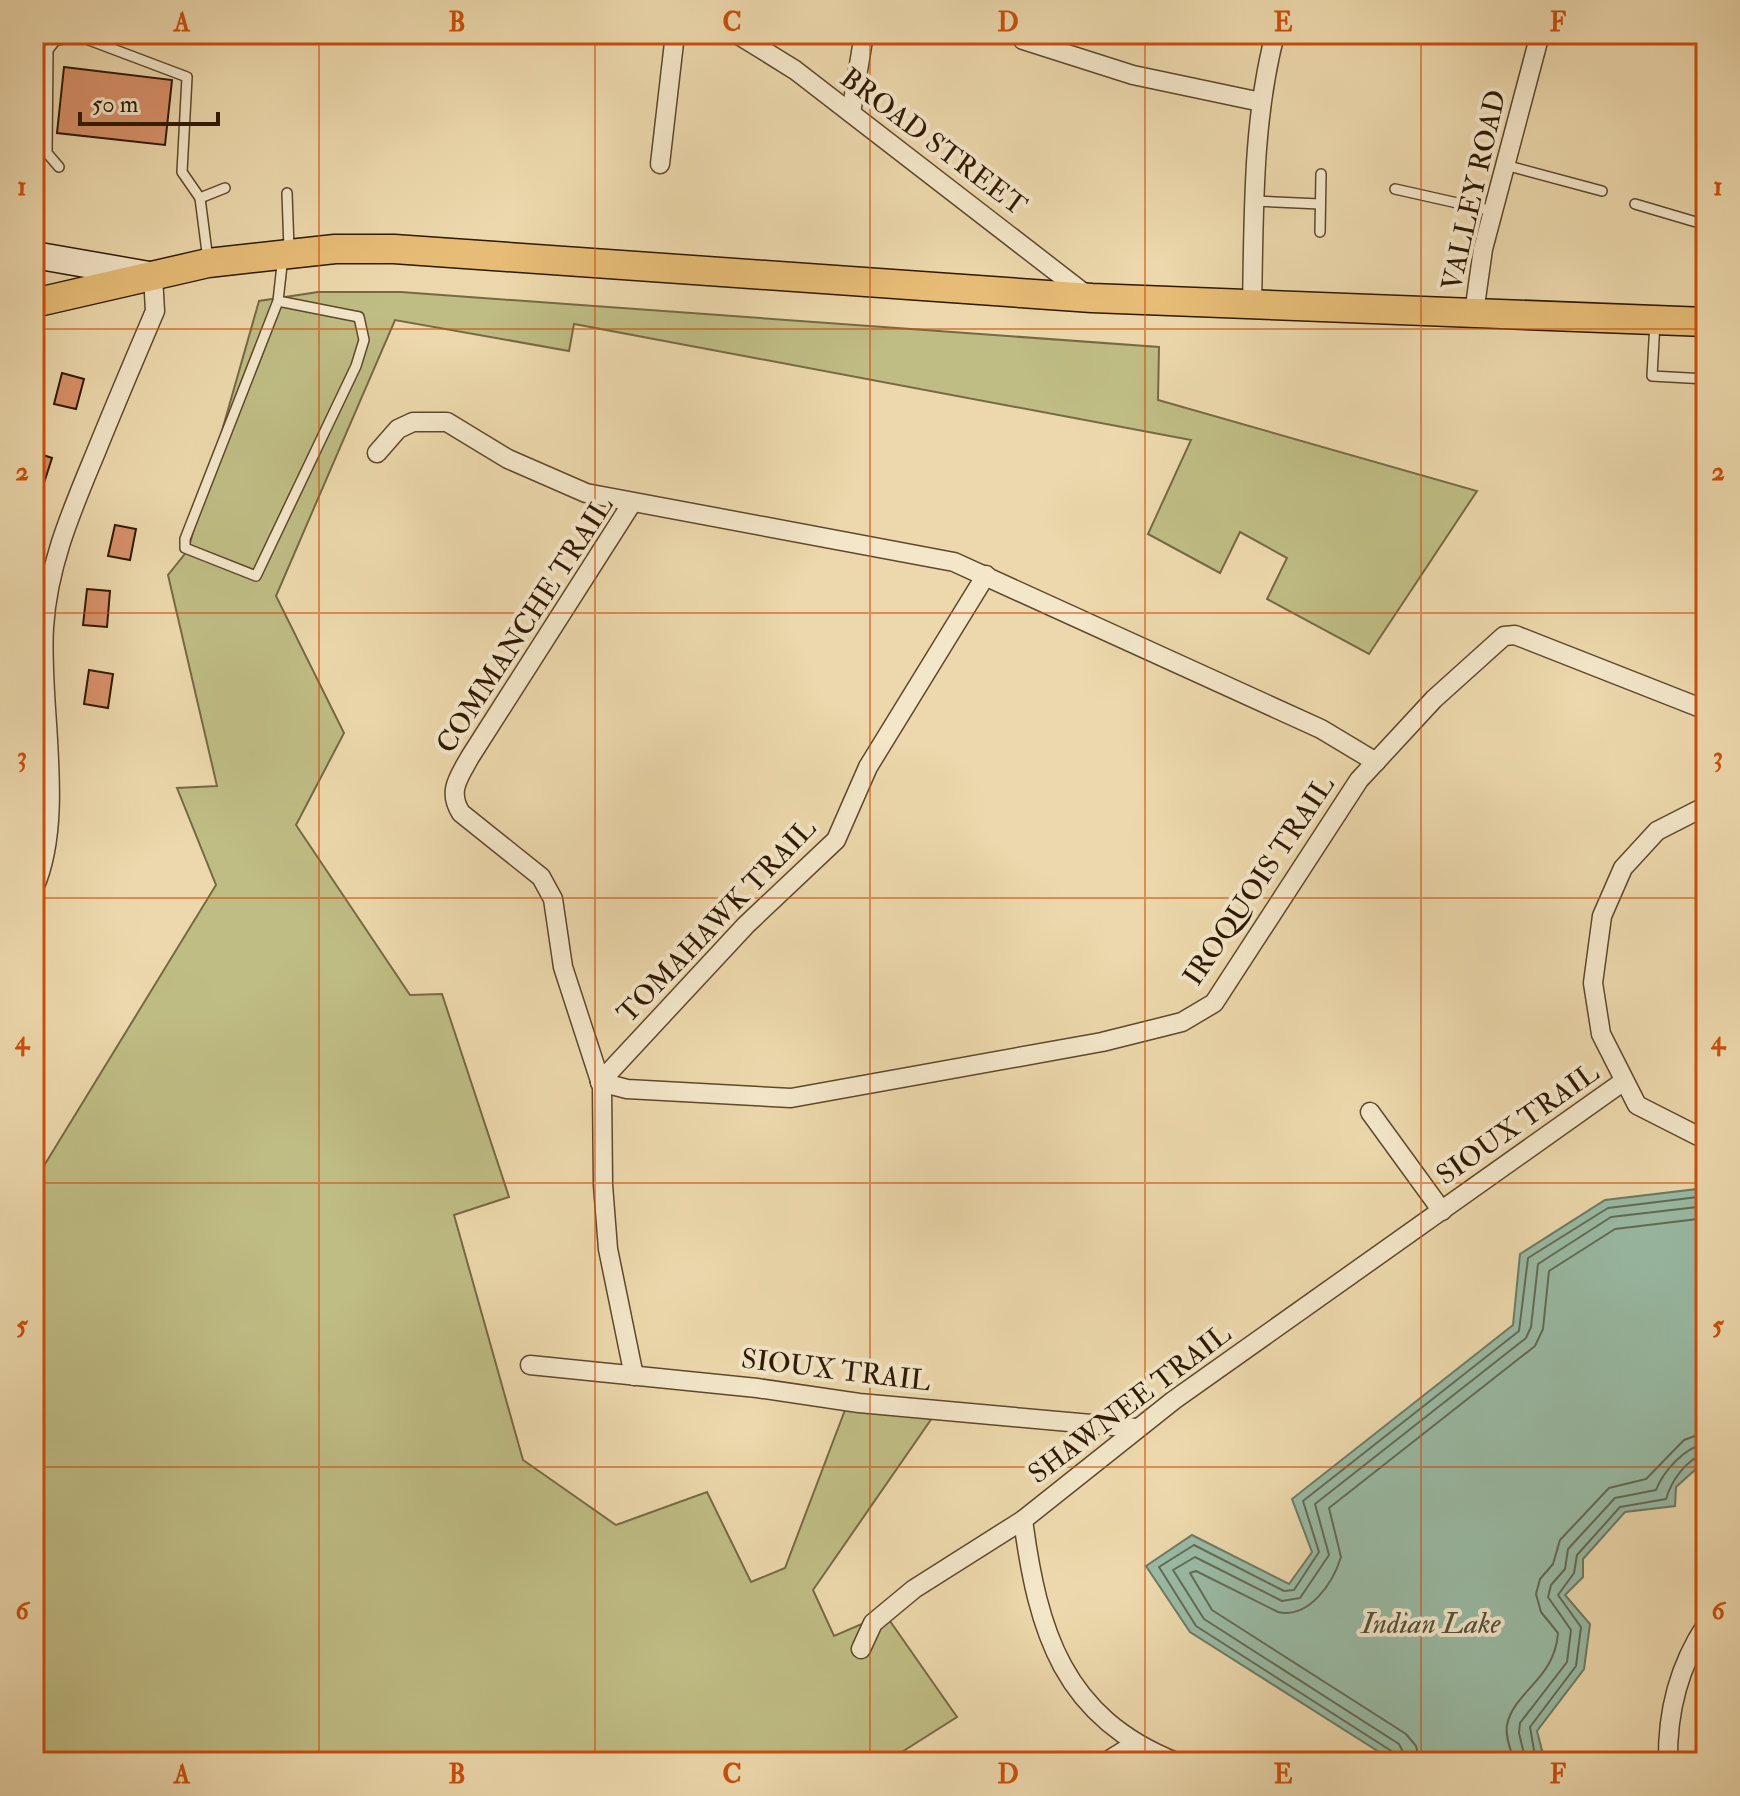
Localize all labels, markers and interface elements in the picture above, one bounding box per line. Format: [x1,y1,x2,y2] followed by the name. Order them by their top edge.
[173,7,191,39] text: A
[448,7,466,39] text: B
[722,7,742,39] text: C
[997,7,1019,39] text: D
[1274,7,1293,39] text: E
[1550,7,1567,39] text: F
[833,61,1033,224] street label: BROAD STREET
[80,76,218,126] scale bar
[1434,87,1515,294] street label: VALLEY ROAD
[92,89,139,120] text: 50 m
[17,171,27,203] text: 1
[1713,171,1723,203] text: 1
[15,456,29,488] text: 2
[1711,456,1725,488] text: 2
[429,490,621,760] street label: COMMANCHE TRAIL
[17,741,27,773] text: 3
[1713,741,1723,773] text: 3
[1176,769,1342,993] street label: IROQUOIS TRAIL
[610,811,824,1031] street label: TOMAHAWK TRAIL
[14,1025,31,1057] text: 4
[1710,1025,1727,1057] text: 4
[1430,1055,1606,1193] street label: SIOUX TRAIL
[16,1310,28,1342] text: 5
[1712,1310,1724,1342] text: 5
[1022,1317,1238,1492] street label: SHAWNEE TRAIL
[739,1342,932,1399] street label: SIOUX TRAIL
[15,1595,30,1627] text: 6
[1711,1595,1726,1627] text: 6
[1359,1605,1502,1642] water label: Indian Lake
[173,1759,191,1791] text: A
[448,1759,466,1791] text: B
[722,1759,742,1791] text: C
[997,1759,1019,1791] text: D
[1274,1759,1293,1791] text: E
[1550,1759,1567,1791] text: F

